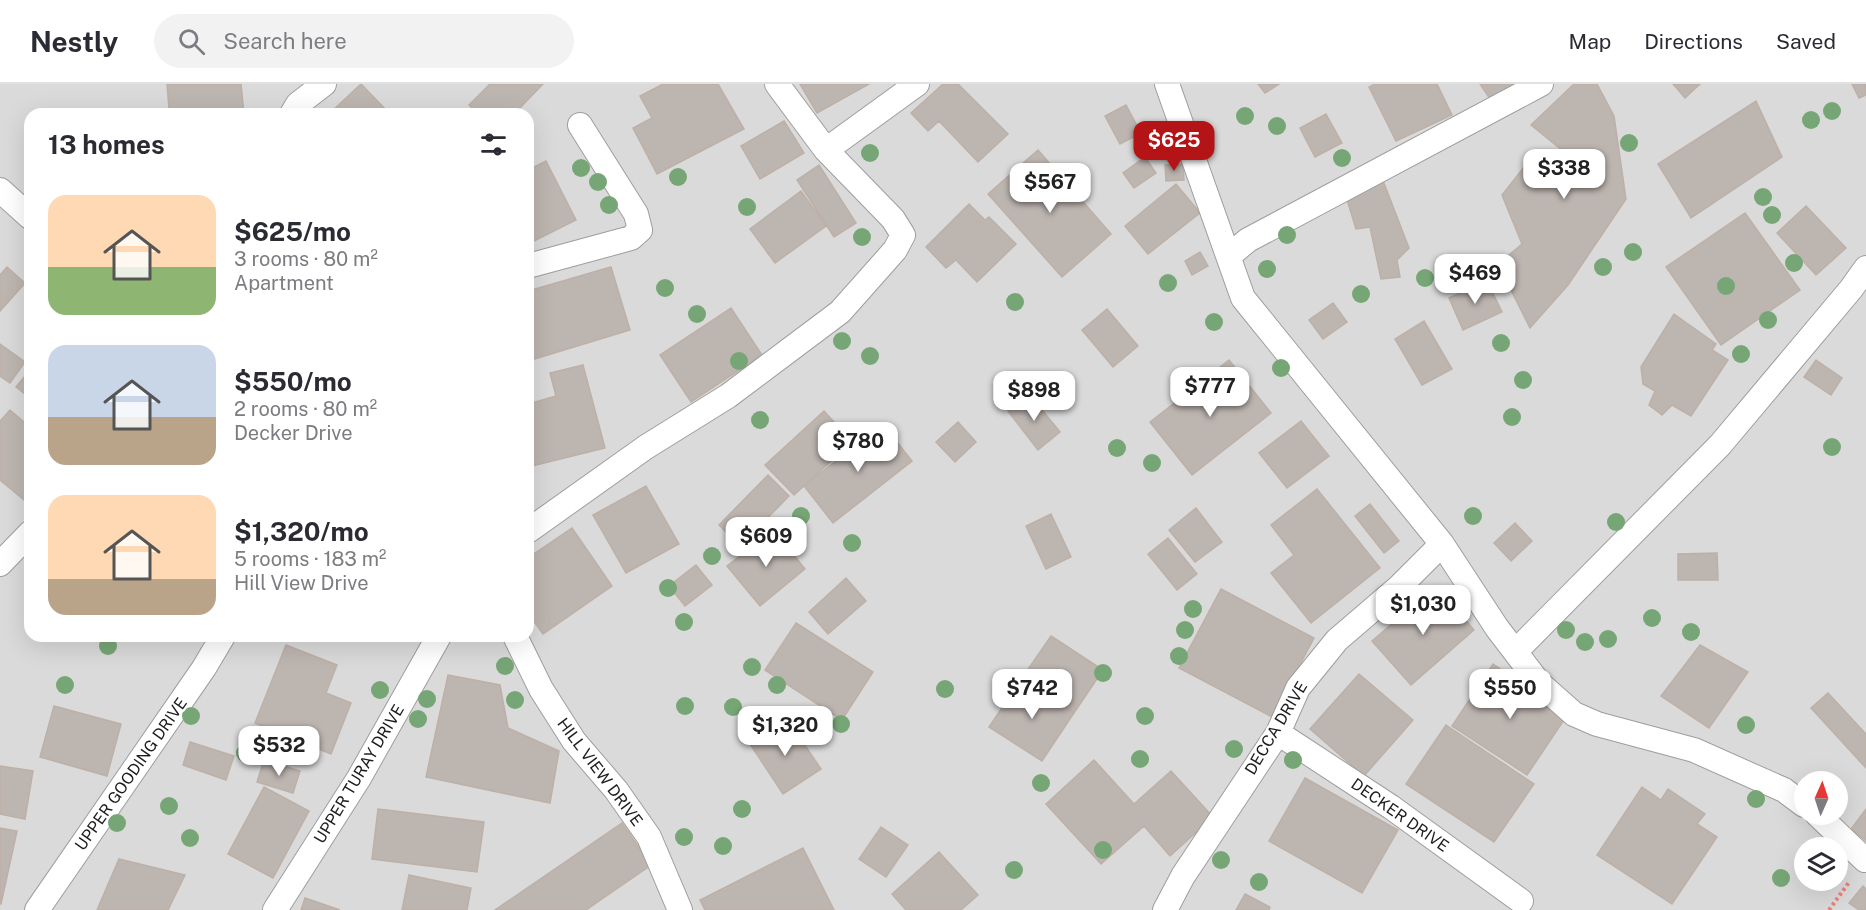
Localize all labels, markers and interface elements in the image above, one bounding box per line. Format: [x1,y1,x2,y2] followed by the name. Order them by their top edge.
[154,14,574,68] search box
[30,25,118,58] text: Nestly
[175,25,208,58] icon: search
[223,28,347,54] text: Search here
[1569,29,1611,54] text: Map
[1644,29,1743,54] text: Directions
[1776,29,1836,54] text: Saved
[1138,121,1210,172] pin: $625
[477,128,510,161] icon: filters
[1147,128,1201,152] text: $625
[48,129,165,160] text: 13 homes
[1528,149,1600,200] pin: $338
[1537,156,1591,180] text: $338
[1014,163,1086,214] pin: $567
[1024,170,1076,194] text: $567
[234,216,351,247] text: $625/mo
[96,219,168,291] icon: home
[234,247,378,271] text: 3 rooms · 80 m²
[1439,254,1511,305] pin: $469
[1448,261,1502,285] text: $469
[234,271,334,295] text: Apartment
[234,366,352,397] text: $550/mo
[1174,367,1246,418] pin: $777
[96,369,168,441] icon: home
[998,371,1070,422] pin: $898
[1184,374,1236,398] text: $777
[1007,378,1061,402] text: $898
[234,397,377,421] text: 2 rooms · 80 m²
[234,421,353,445] text: Decker Drive
[822,422,894,473] pin: $780
[832,429,884,453] text: $780
[234,516,369,547] text: $1,320/mo
[730,517,802,568] pin: $609
[96,519,168,591] icon: home
[740,524,792,548] text: $609
[234,547,386,571] text: 5 rooms · 183 m²
[234,571,368,595] text: Hill View Drive
[1374,585,1472,636] pin: $1,030
[1390,592,1456,616] text: $1,030
[996,669,1068,720] pin: $742
[1474,669,1546,720] pin: $550
[1006,676,1058,700] text: $742
[1483,676,1537,700] text: $550
[1241,678,1311,778] street label: DECCA DRIVE
[71,694,191,854] street label: UPPER GOODING DRIVE
[310,701,408,847] street label: UPPER TURAY DRIVE
[736,706,834,757] pin: $1,320
[752,713,818,737] text: $1,320
[553,714,647,830] street label: HILL VIEW DRIVE
[243,726,315,777] pin: $532
[252,733,306,757] text: $532
[1794,771,1848,825] north arrow
[1794,771,1848,891] map controls
[1348,774,1452,856] street label: DECKER DRIVE
[1794,837,1848,891] button: layers

